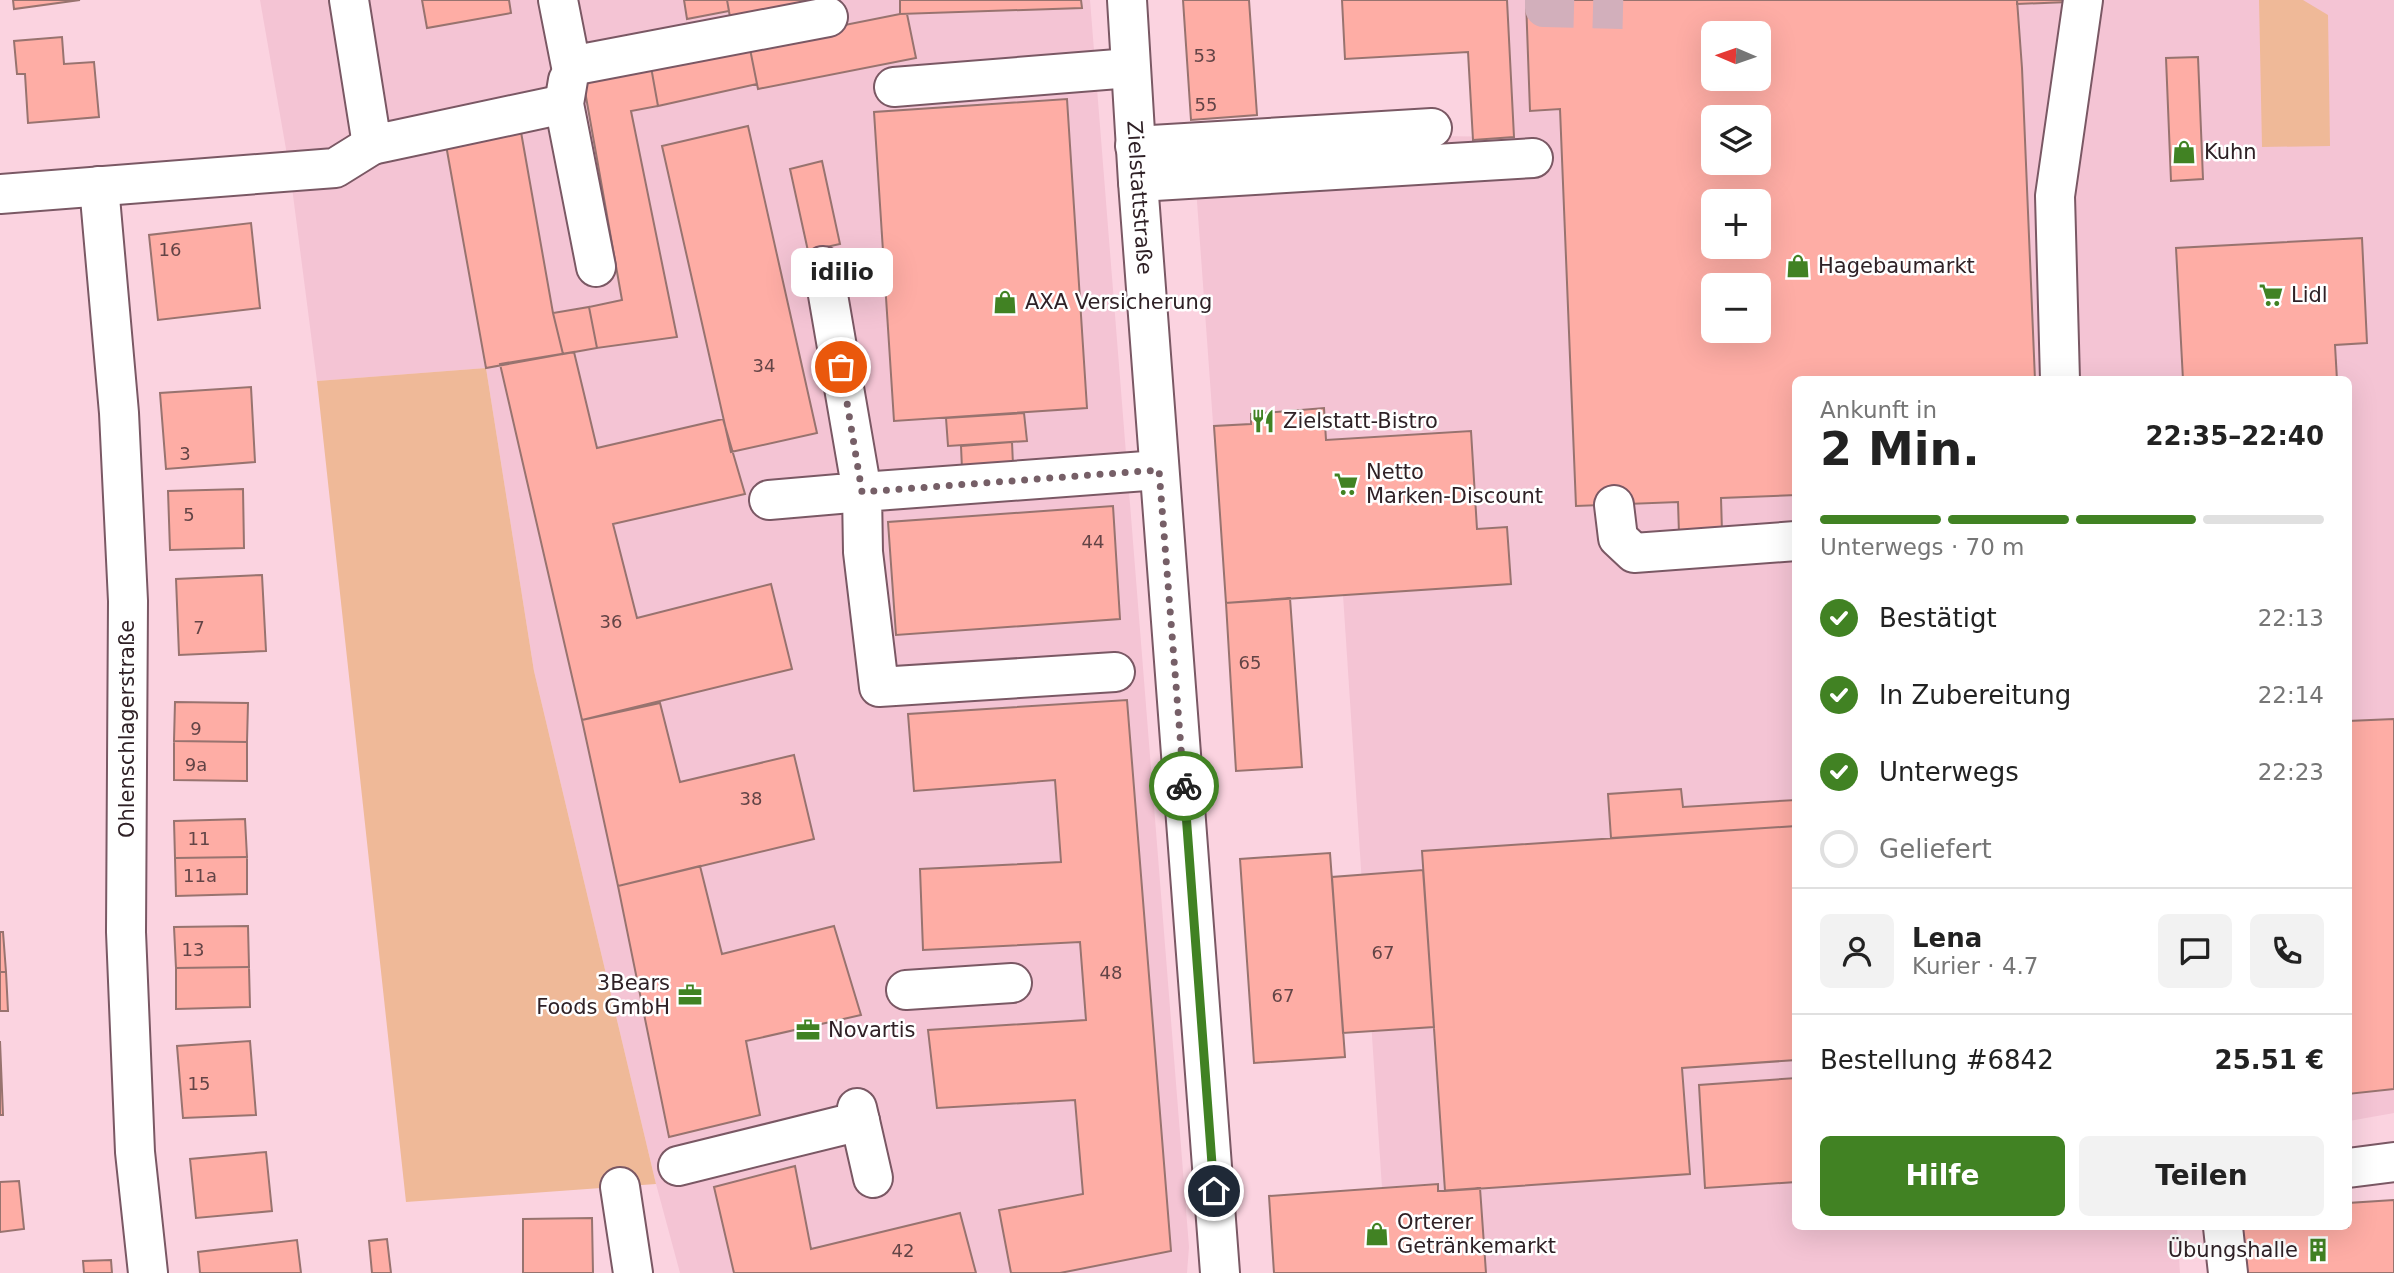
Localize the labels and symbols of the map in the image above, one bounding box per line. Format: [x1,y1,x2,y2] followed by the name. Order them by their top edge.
[1701,21,1771,91] north arrow
[1194,45,1216,66] house number: 53
[1195,94,1217,115] house number: 55
[1122,120,1157,276] street label: Zielstattstraße
[2170,138,2198,166] shop icon: Kuhn
[2204,140,2257,164] place label: Kuhn
[159,239,181,260] house number: 16
[790,248,892,297] callout: idilio
[1784,252,1812,280] shop icon: Hagebaumarkt
[1818,254,1975,278] place label: Hagebaumarkt
[2257,281,2285,309] supermarket icon: Lidl
[2291,283,2328,307] place label: Lidl
[991,288,1019,316] shop icon: AXA Versicherung
[1025,290,1212,314] place label: AXA Versicherung
[811,337,871,397] pin
[753,355,775,376] house number: 34
[1249,407,1277,435] restaurant icon: Zielstatt-Bistro
[1283,409,1438,433] place label: Zielstatt-Bistro
[179,443,191,464] house number: 3
[1366,460,1543,508] place label: Netto Marken-Discount
[1332,470,1360,498] supermarket icon: Netto Marken-Discount
[183,504,195,525] house number: 5
[1082,531,1104,552] house number: 44
[600,611,622,632] house number: 36
[193,617,205,638] house number: 7
[115,620,139,838] street label: Ohlenschlagerstraße
[1239,652,1261,673] house number: 65
[190,718,202,739] house number: 9
[1149,751,1219,821] courier
[185,754,207,775] house number: 9a
[740,788,762,809] house number: 38
[188,828,210,849] house number: 11
[183,865,217,886] house number: 11a
[182,939,204,960] house number: 13
[1372,942,1394,963] house number: 67
[1100,962,1122,983] house number: 48
[536,971,670,1019] place label: 3Bears Foods GmbH
[676,981,704,1009] office icon: 3Bears Foods GmbH
[1272,985,1294,1006] house number: 67
[794,1016,822,1044] office icon: Novartis
[828,1018,916,1042] place label: Novartis
[188,1073,210,1094] house number: 15
[1184,1161,1244,1221] pin
[1397,1210,1556,1258] place label: Orterer Getränkemarkt
[1363,1220,1391,1248] shop icon: Orterer Getränkemarkt
[2304,1236,2332,1264] building icon: Übungshalle
[2168,1237,2298,1262] place label: Übungshalle
[892,1240,914,1261] house number: 42

